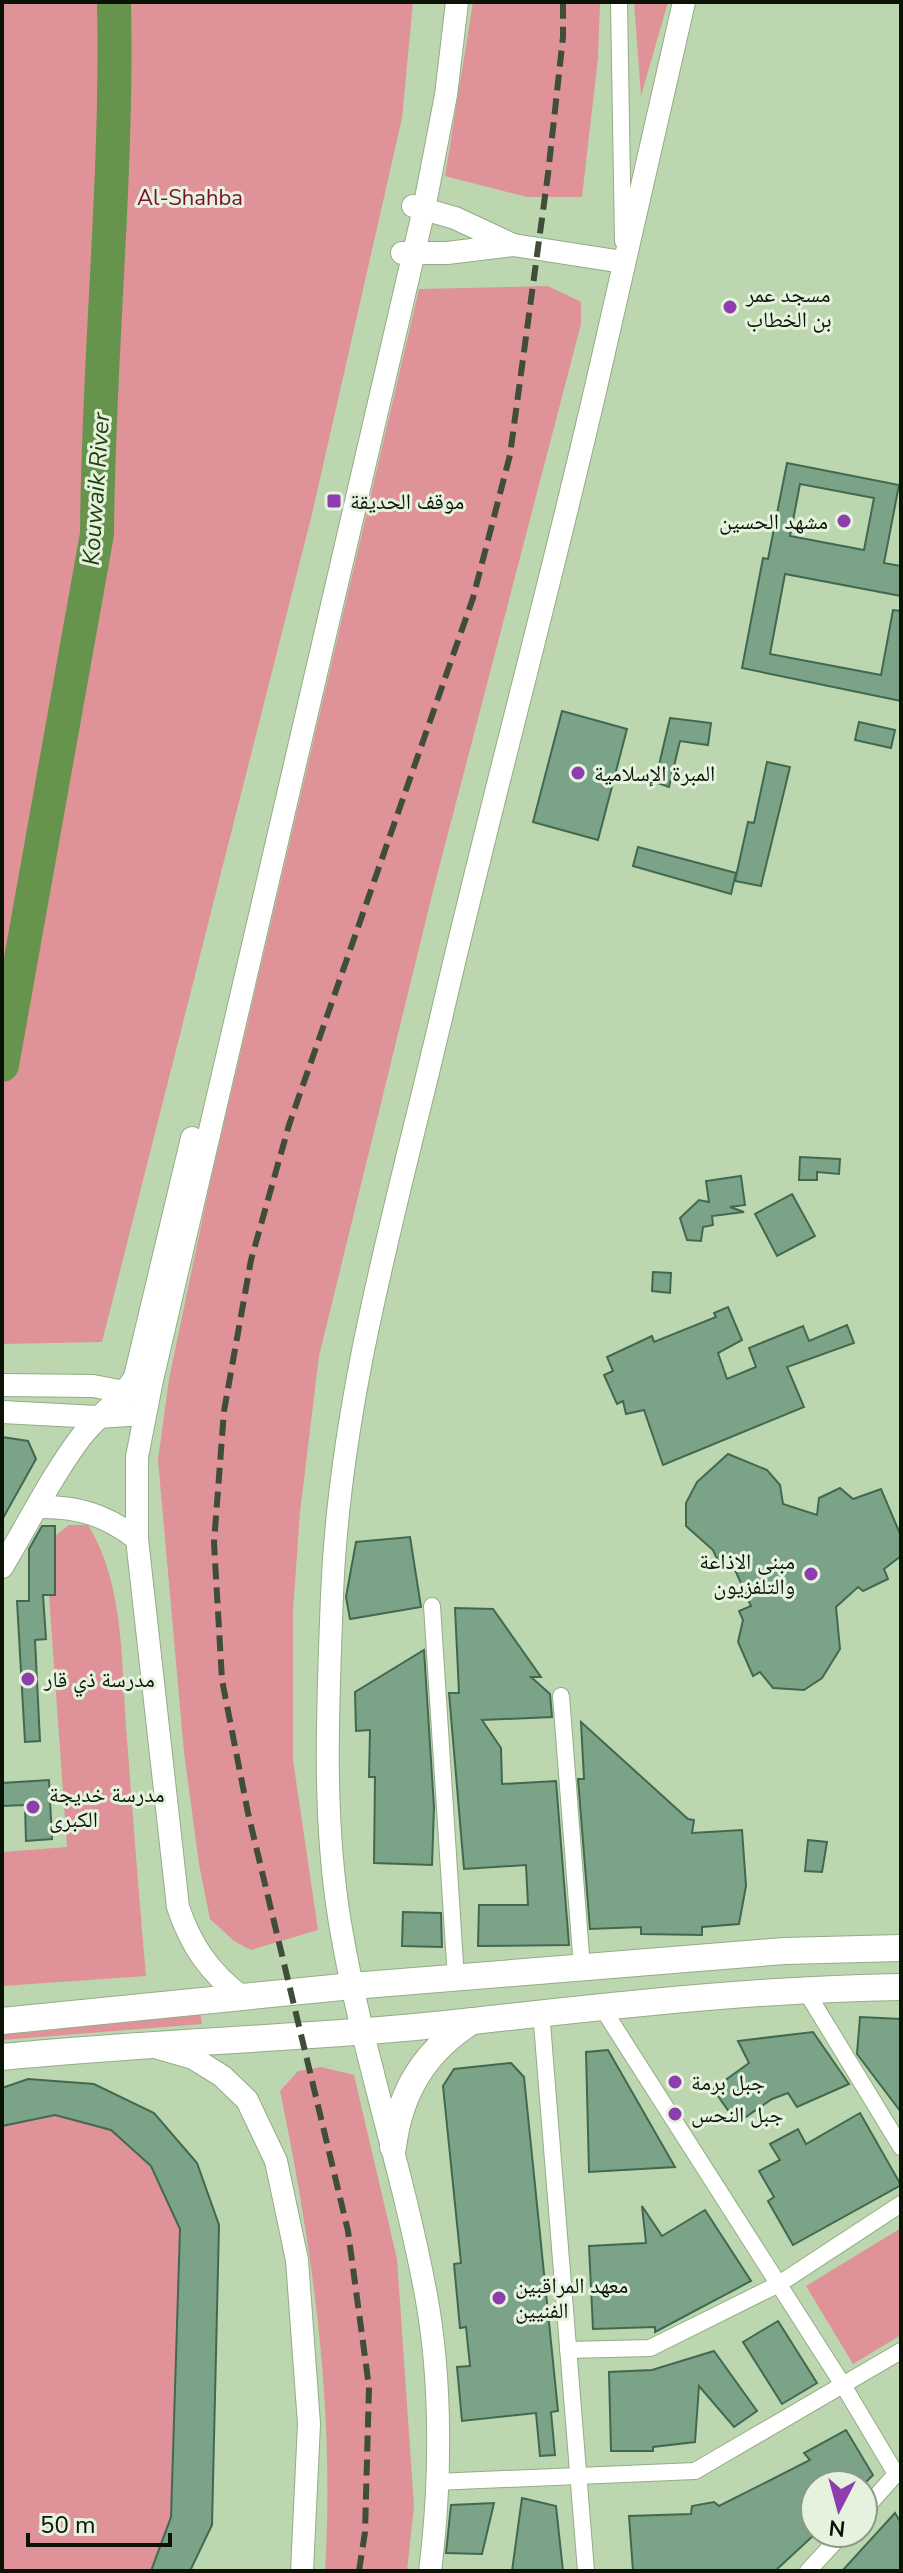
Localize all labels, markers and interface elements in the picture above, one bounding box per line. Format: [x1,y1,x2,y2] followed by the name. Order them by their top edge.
[137,183,243,213] park label: Al-Shahba
[745,280,832,335] place label: مسجد عمر بن الخطاب
[721,298,739,316] marker: مسجد عمر بن الخطاب
[75,410,117,566] water label: Kouwaik River
[350,487,464,517] place label: موقف الحديقة
[325,492,343,510] marker: موقف الحديقة
[719,507,828,537] place label: مشهد الحسين
[835,512,853,530] marker: مشهد الحسين
[594,759,715,789] place label: المبرة الإسلامية
[569,764,587,782] marker: المبرة الإسلامية
[699,1547,795,1602] place label: مبنى الاذاعة والتلفزيون
[802,1565,820,1583] marker: مبنى الاذاعة والتلفزيون
[43,1665,155,1697] place label: مدرسة ذي قار
[19,1670,37,1688] marker: مدرسة ذي قار
[49,1780,165,1835] place label: مدرسة خديجة الكبرى
[24,1798,42,1816] marker: مدرسة خديجة الكبرى
[691,2068,765,2098] place label: جبل برمة
[666,2073,684,2091] marker: جبل برمة
[691,2100,783,2130] place label: جبل النحس
[666,2105,684,2123] marker: جبل النحس
[515,2271,628,2326] place label: معهد المراقبين الفنيين
[490,2289,508,2307] marker: معهد المراقبين الفنيين
[799,2469,879,2549] north arrow
[28,2497,170,2547] scale bar
[40,2509,96,2541] text: 50 m
[827,2512,847,2544] text: N

